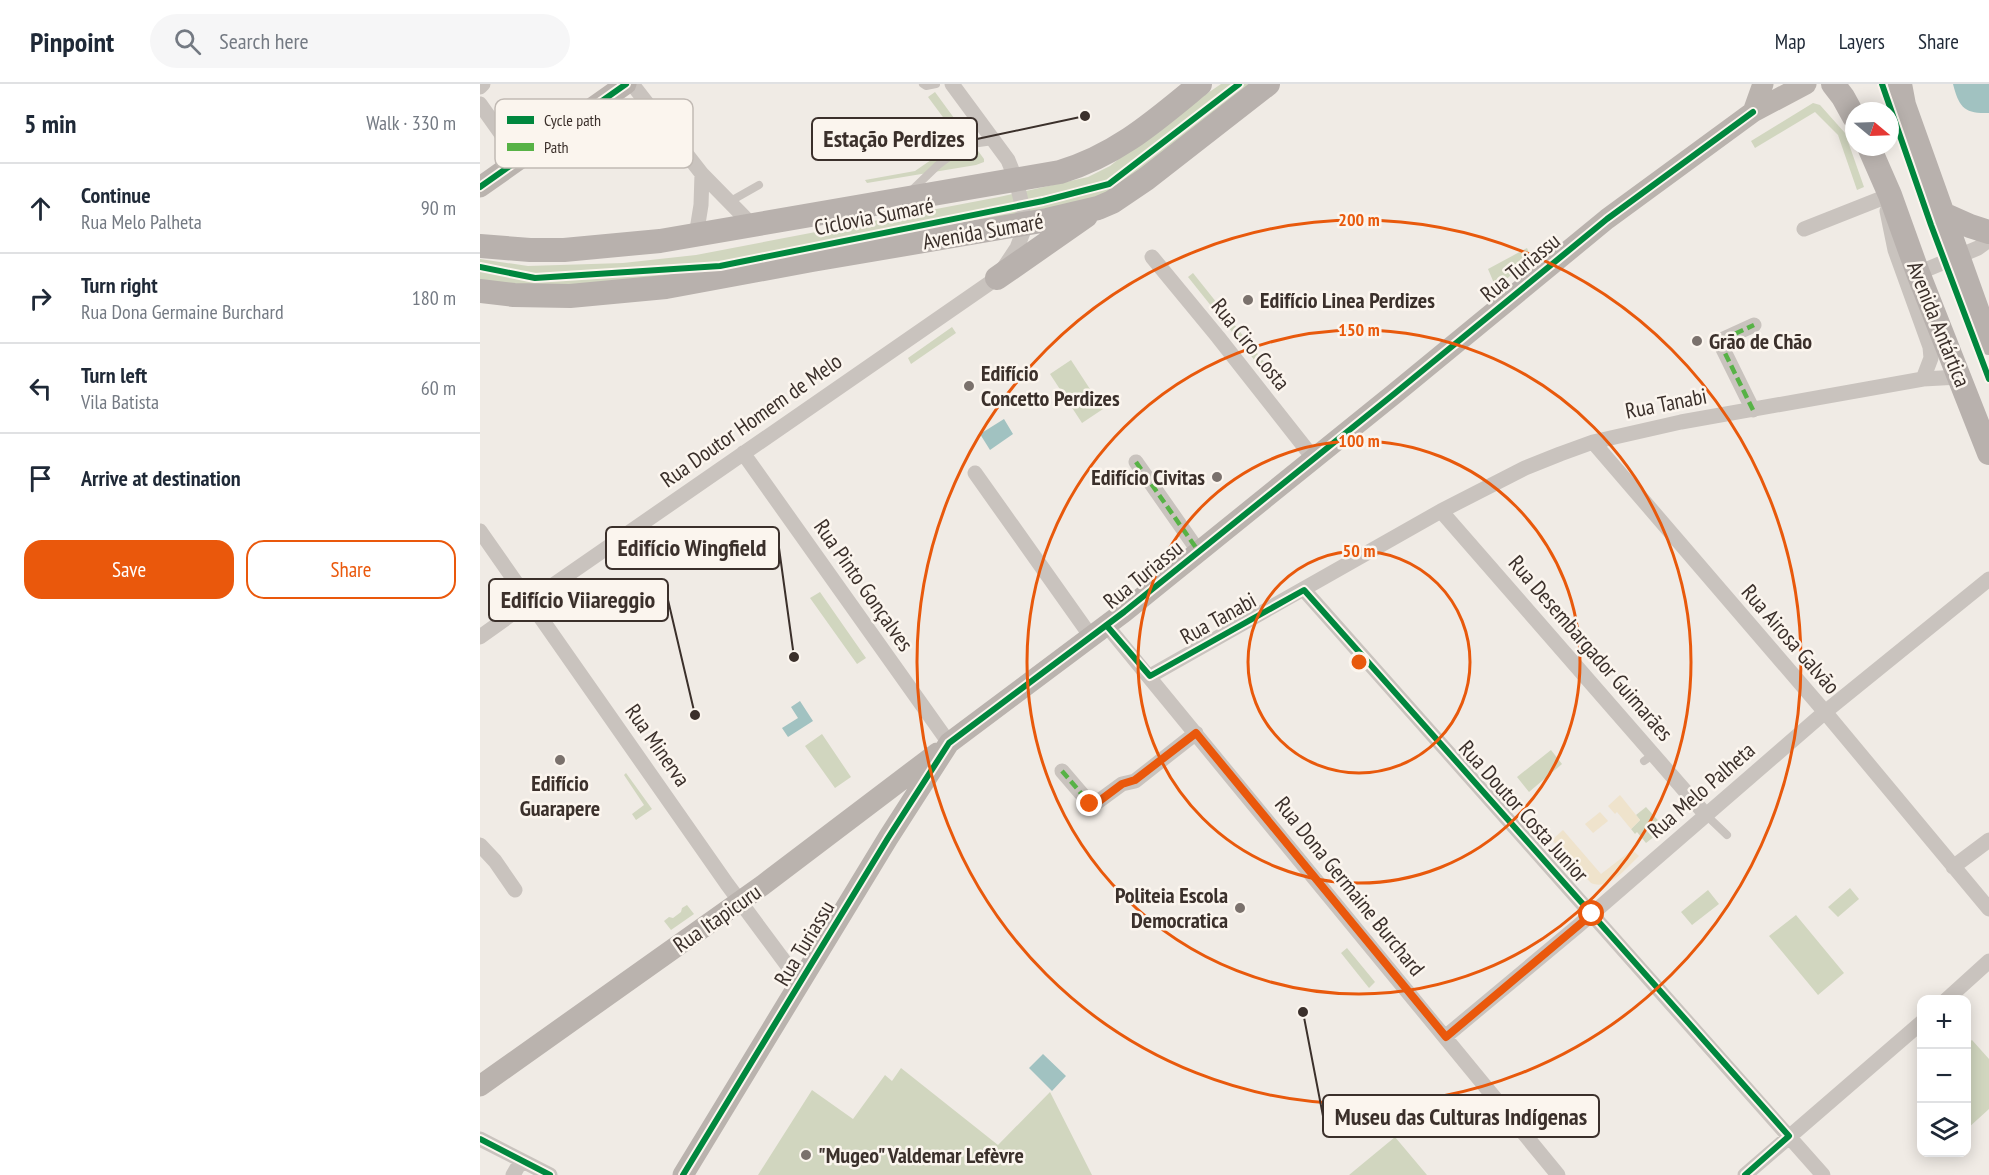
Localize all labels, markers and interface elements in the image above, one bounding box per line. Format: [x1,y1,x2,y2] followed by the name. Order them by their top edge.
[150,14,570,68] search box
[30,23,114,60] text: Pinpoint
[171,25,204,58] icon: search
[219,27,309,55] text: Search here
[1775,28,1806,55] text: Map
[1839,28,1885,55] text: Layers
[1918,28,1959,55] text: Share
[495,99,693,168] legend
[1845,102,1899,156] north arrow
[24,107,77,140] text: 5 min
[366,110,456,136] text: Walk · 330 m
[544,110,601,130] text: Cycle path
[812,118,977,160] callout: Estação Perdizes
[823,123,965,154] text: Estação Perdizes
[544,137,569,157] text: Path
[81,181,151,209] text: Continue
[812,191,936,241] street label: Ciclovia Sumaré
[24,192,57,225] icon: ahead
[421,195,456,221] text: 90 m
[921,207,1045,255] street label: Avenida Sumaré
[1338,208,1380,231] text: 200 m
[81,209,202,235] text: Rua Melo Palheta
[1474,226,1566,308] street label: Rua Turiassu
[1901,257,1977,391] street label: Avenida Antártica
[81,271,158,299] text: Turn right
[24,282,57,315] icon: right
[412,285,456,311] text: 180 m
[1260,286,1435,314] place label: Edifício Linea Perdizes
[1206,292,1296,396] street label: Rua Ciro Costa
[1241,293,1255,307] marker: Edifício Linea Perdizes
[81,299,284,325] text: Rua Dona Germaine Burchard
[1338,318,1380,341] text: 150 m
[1709,327,1812,355] place label: Grão de Chão
[1690,334,1704,348] marker: Grão de Chão
[655,347,847,493] street label: Rua Doutor Homem de Melo
[981,359,1120,412] place label: Edifício Concetto Perdizes
[81,361,147,389] text: Turn left
[24,372,57,405] icon: left
[421,375,456,401] text: 60 m
[962,379,976,393] marker: Edifício Concetto Perdizes
[1623,381,1709,425] street label: Rua Tanabi
[81,389,159,415] text: Vila Batista
[1338,429,1380,452] text: 100 m
[24,462,57,495] icon: arrive
[1091,463,1205,491] place label: Edifício Civitas
[81,464,241,492] text: Arrive at destination
[1210,470,1224,484] marker: Edifício Civitas
[808,514,920,656] street label: Rua Pinto Gonçalves
[606,527,779,569] callout: Edifício Wingfield
[618,532,766,563] text: Edifício Wingfield
[1097,533,1189,615] street label: Rua Turiassu
[1343,539,1375,562] text: 50 m
[24,540,234,599] button: Save
[246,540,456,599] button: Share
[1503,549,1679,747] street label: Rua Desembargador Guimarães
[1736,578,1846,700] street label: Rua Airosa Galvão
[489,579,668,621] callout: Edifício Viiareggio
[501,584,656,615] text: Edifício Viiareggio
[1175,586,1261,650] street label: Rua Tanabi
[1349,652,1369,672] centre of rings
[619,698,697,792] street label: Rua Minerva
[1453,734,1595,888] street label: Rua Doutor Costa Junior
[1642,736,1760,844] street label: Rua Melo Palheta
[553,753,567,767] marker: Edifício Guarapere
[520,769,600,822] place label: Edifício Guarapere
[1076,790,1102,816] route end
[1269,791,1431,981] street label: Rua Dona Germaine Burchard
[668,878,766,958] street label: Rua Itapicuru
[1115,881,1228,934] place label: Politeia Escola Democratica
[768,895,840,991] street label: Rua Turiassu
[1578,900,1604,926] route start
[1233,901,1247,915] marker: Politeia Escola Democratica
[1917,995,1971,1157] map controls
[1917,995,1971,1049] button: +
[1917,1049,1971,1103] button: −
[1323,1095,1599,1137] callout: Museu das Culturas Indígenas
[1335,1101,1587,1132] text: Museu das Culturas Indígenas
[1917,1103,1971,1157] button: layers
[818,1141,1024,1169] place label: "Mugeo" Valdemar Lefèvre
[799,1148,813,1162] marker: "Mugeo" Valdemar Lefèvre

